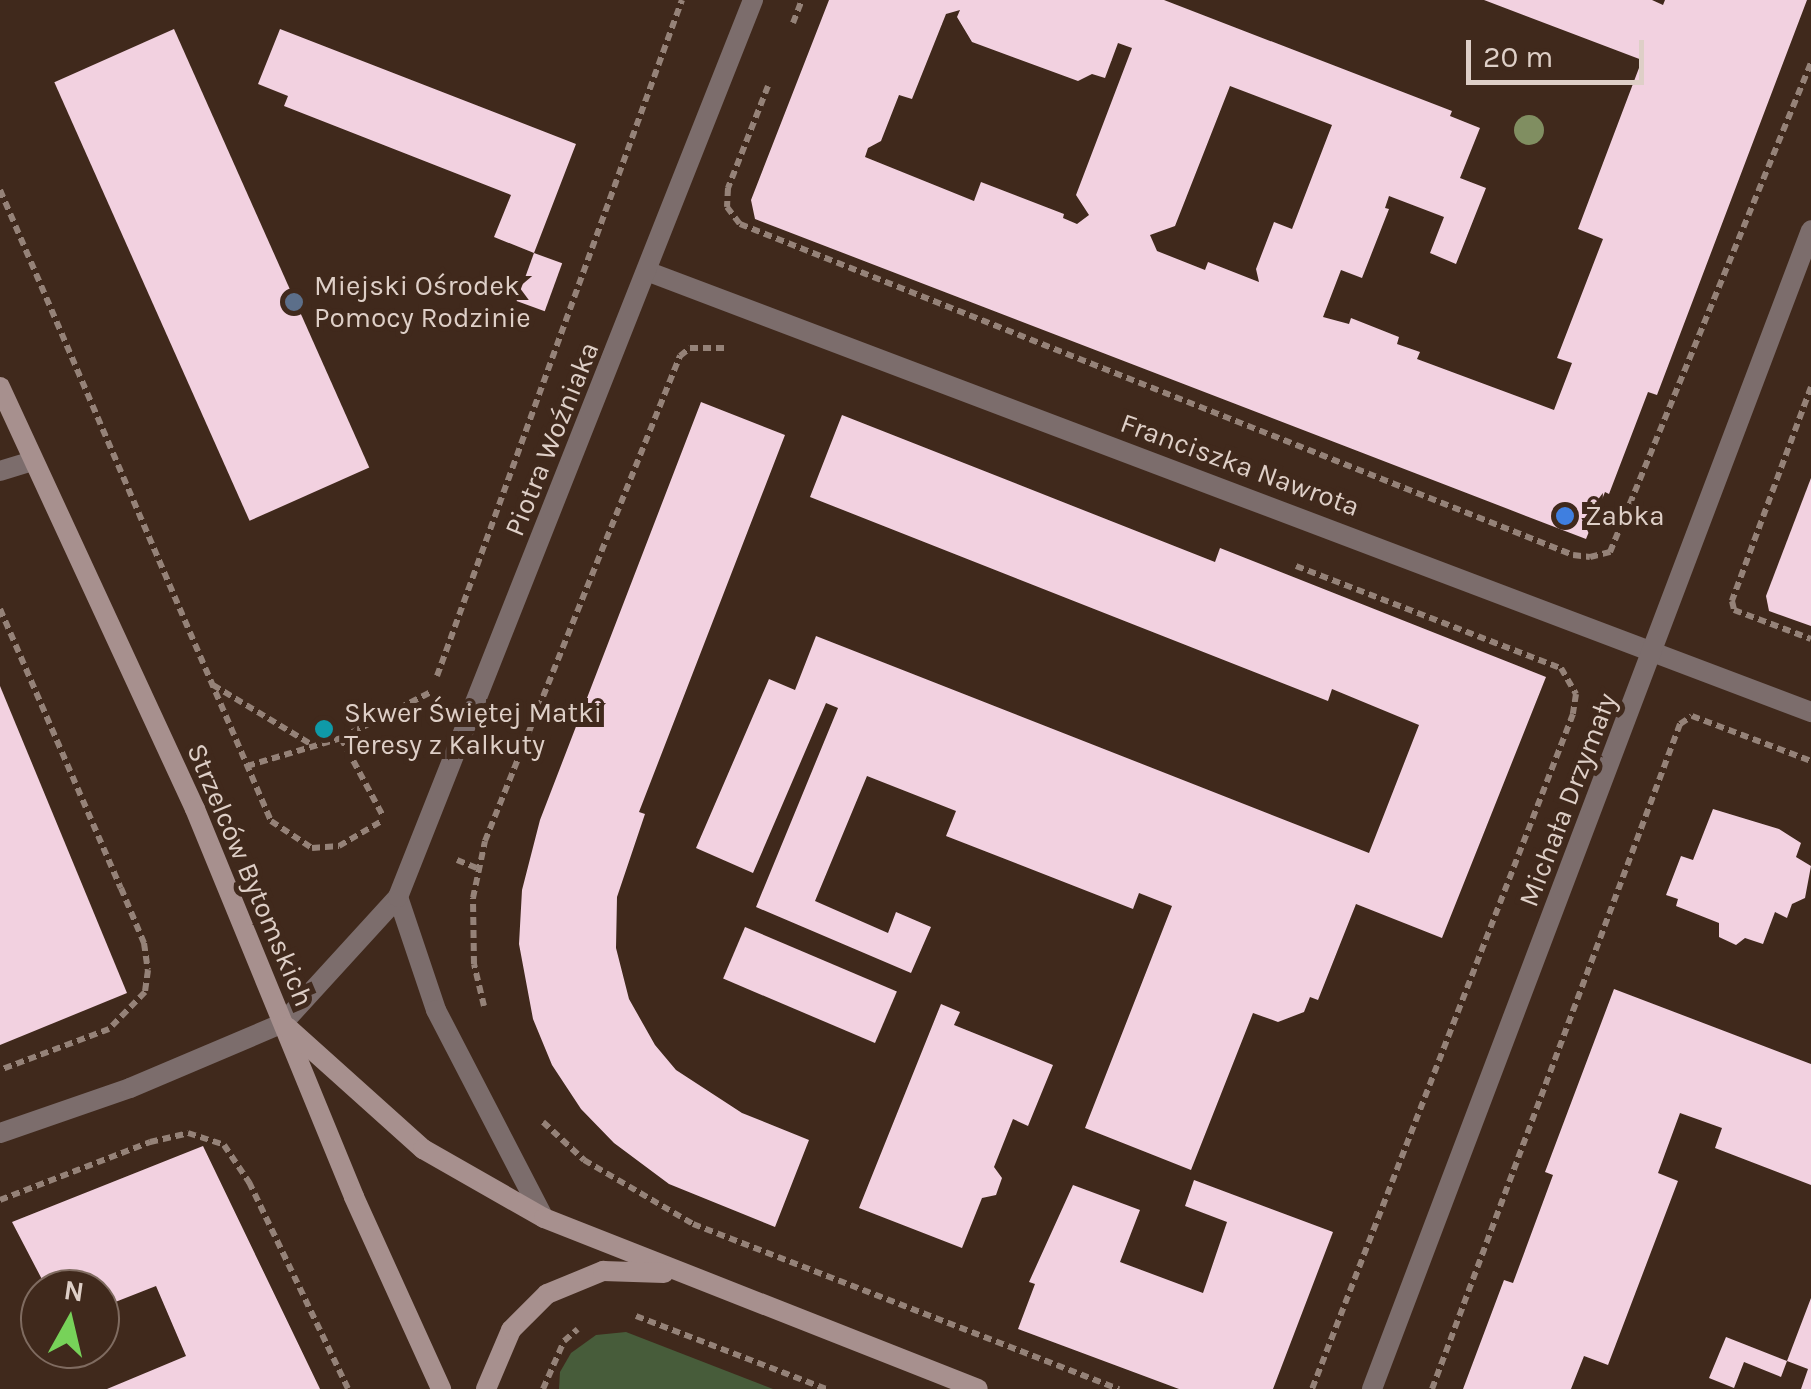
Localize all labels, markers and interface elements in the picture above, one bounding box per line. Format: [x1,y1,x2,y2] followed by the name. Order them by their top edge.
[1471,20,1648,82] scale bar
[1483,39,1553,75] text: 20 m
[314,269,531,335] place label: Miejski Ośrodek Pomocy Rodzinie
[283,291,305,313] marker: Miejski Ośrodek Pomocy Rodzinie
[498,337,606,541] street label: Piotra Woźniaka
[1116,406,1364,524] street label: Franciszka Nawrota
[1585,499,1665,533] place label: Żabka
[1554,505,1576,527] marker: Żabka
[1512,688,1624,912] street label: Michała Drzymały
[344,696,602,762] place label: Skwer Świętej Matki Teresy z Kalkuty
[313,718,335,740] marker: Skwer Świętej Matki Teresy z Kalkuty
[179,738,321,1012] street label: Strzelców Bytomskich
[20,1269,120,1369] north arrow
[62,1273,86,1309] text: N

